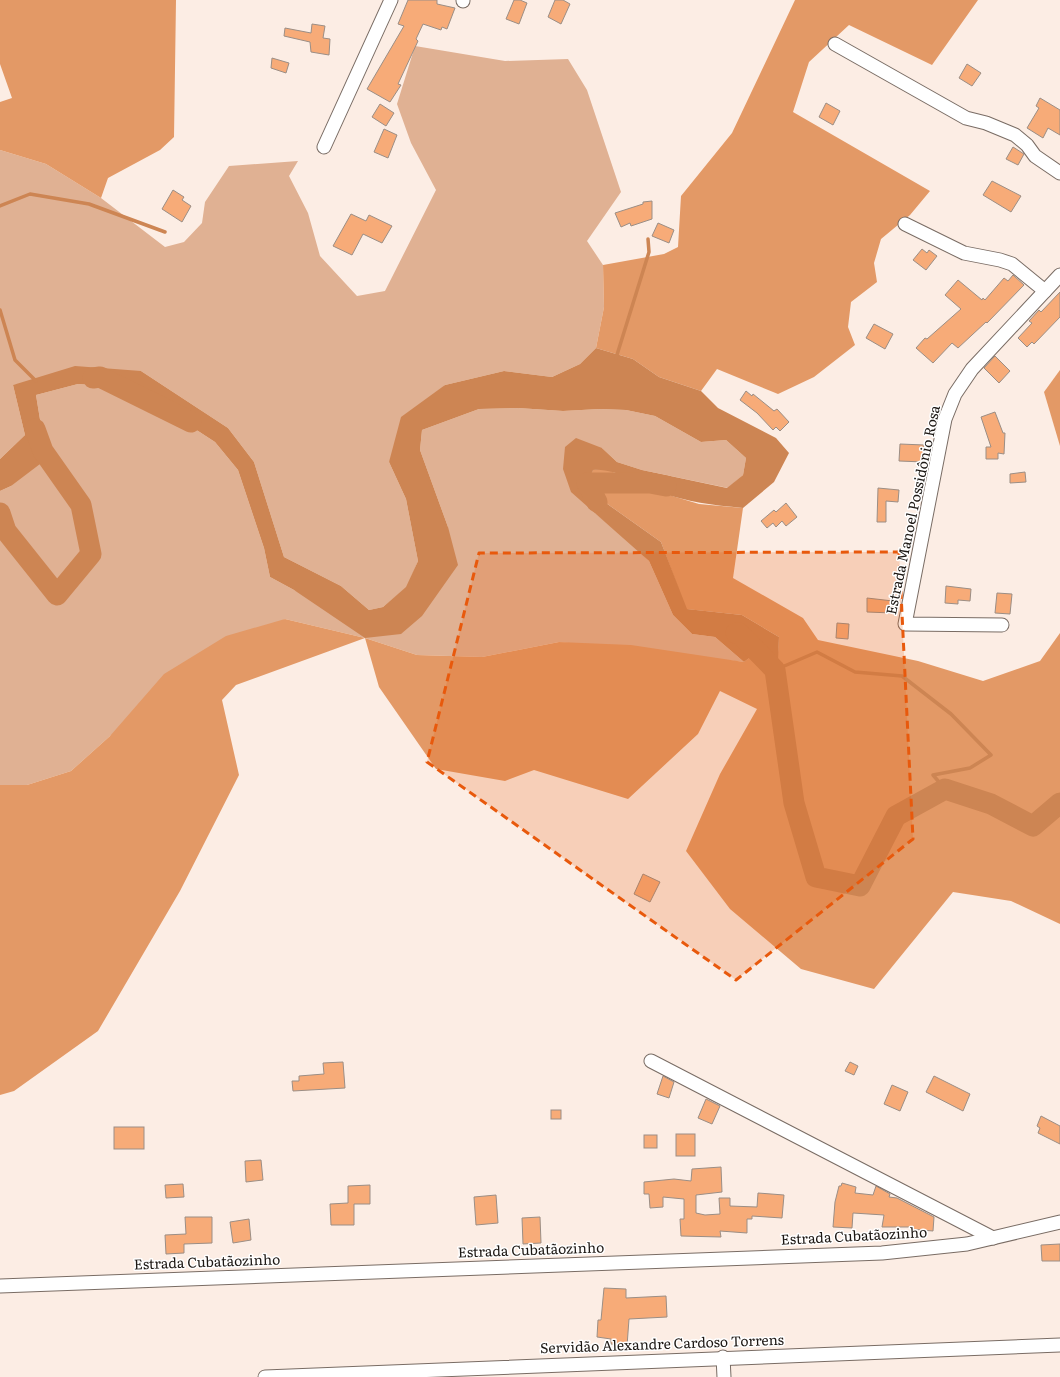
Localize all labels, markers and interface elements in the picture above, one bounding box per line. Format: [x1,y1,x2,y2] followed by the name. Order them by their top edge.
[880,403,944,616] street label: Estrada Manoel Possidônio Rosa
[780,1221,928,1249] street label: Estrada Cubatãozinho
[457,1236,605,1262] street label: Estrada Cubatãozinho
[133,1248,281,1274] street label: Estrada Cubatãozinho
[540,1329,784,1357] street label: Servidão Alexandre Cardoso Torrens

